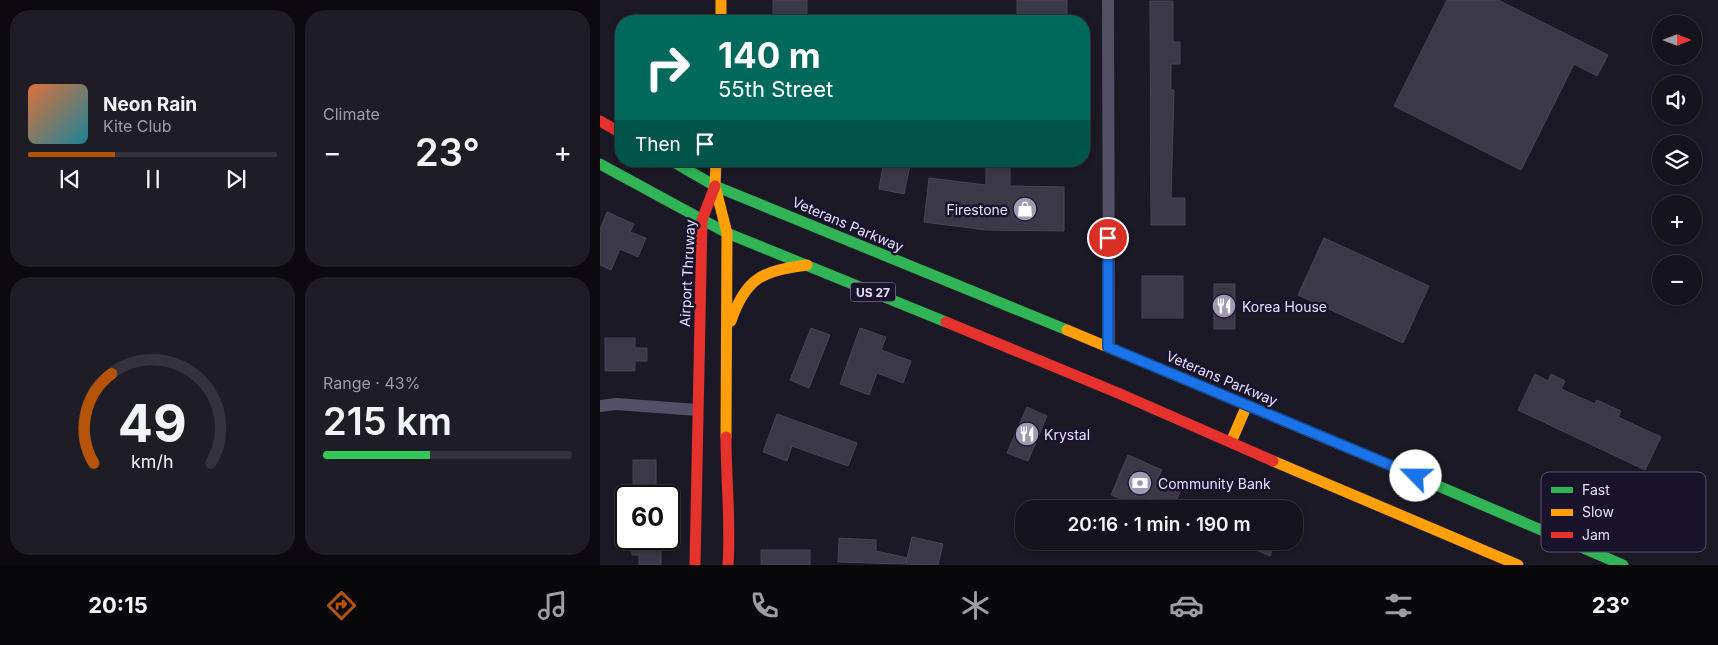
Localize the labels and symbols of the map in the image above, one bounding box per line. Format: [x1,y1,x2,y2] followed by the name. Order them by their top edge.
[1652,15,1702,65] north arrow
[790,193,906,255] street label: Veterans Parkway
[1012,196,1038,222] shop icon: Firestone
[946,201,1008,218] place label: Firestone
[1087,217,1129,259] pin
[676,219,698,327] street label: Airport Thruway
[850,282,896,302] road number: US 27
[1211,293,1237,319] restaurant icon: Korea House
[1242,298,1327,315] place label: Korea House
[1164,347,1280,409] street label: Veterans Parkway
[1014,421,1040,447] restaurant icon: Krystal
[1044,426,1090,443] place label: Krystal
[1389,449,1441,501] position arrow
[1127,470,1153,496] bank icon: Community Bank
[1541,472,1706,552] legend
[1158,475,1271,492] place label: Community Bank
[1582,481,1610,498] text: Fast
[615,485,680,550] speed limit sign: 60
[1582,503,1614,520] text: Slow
[1582,526,1610,543] text: Jam

